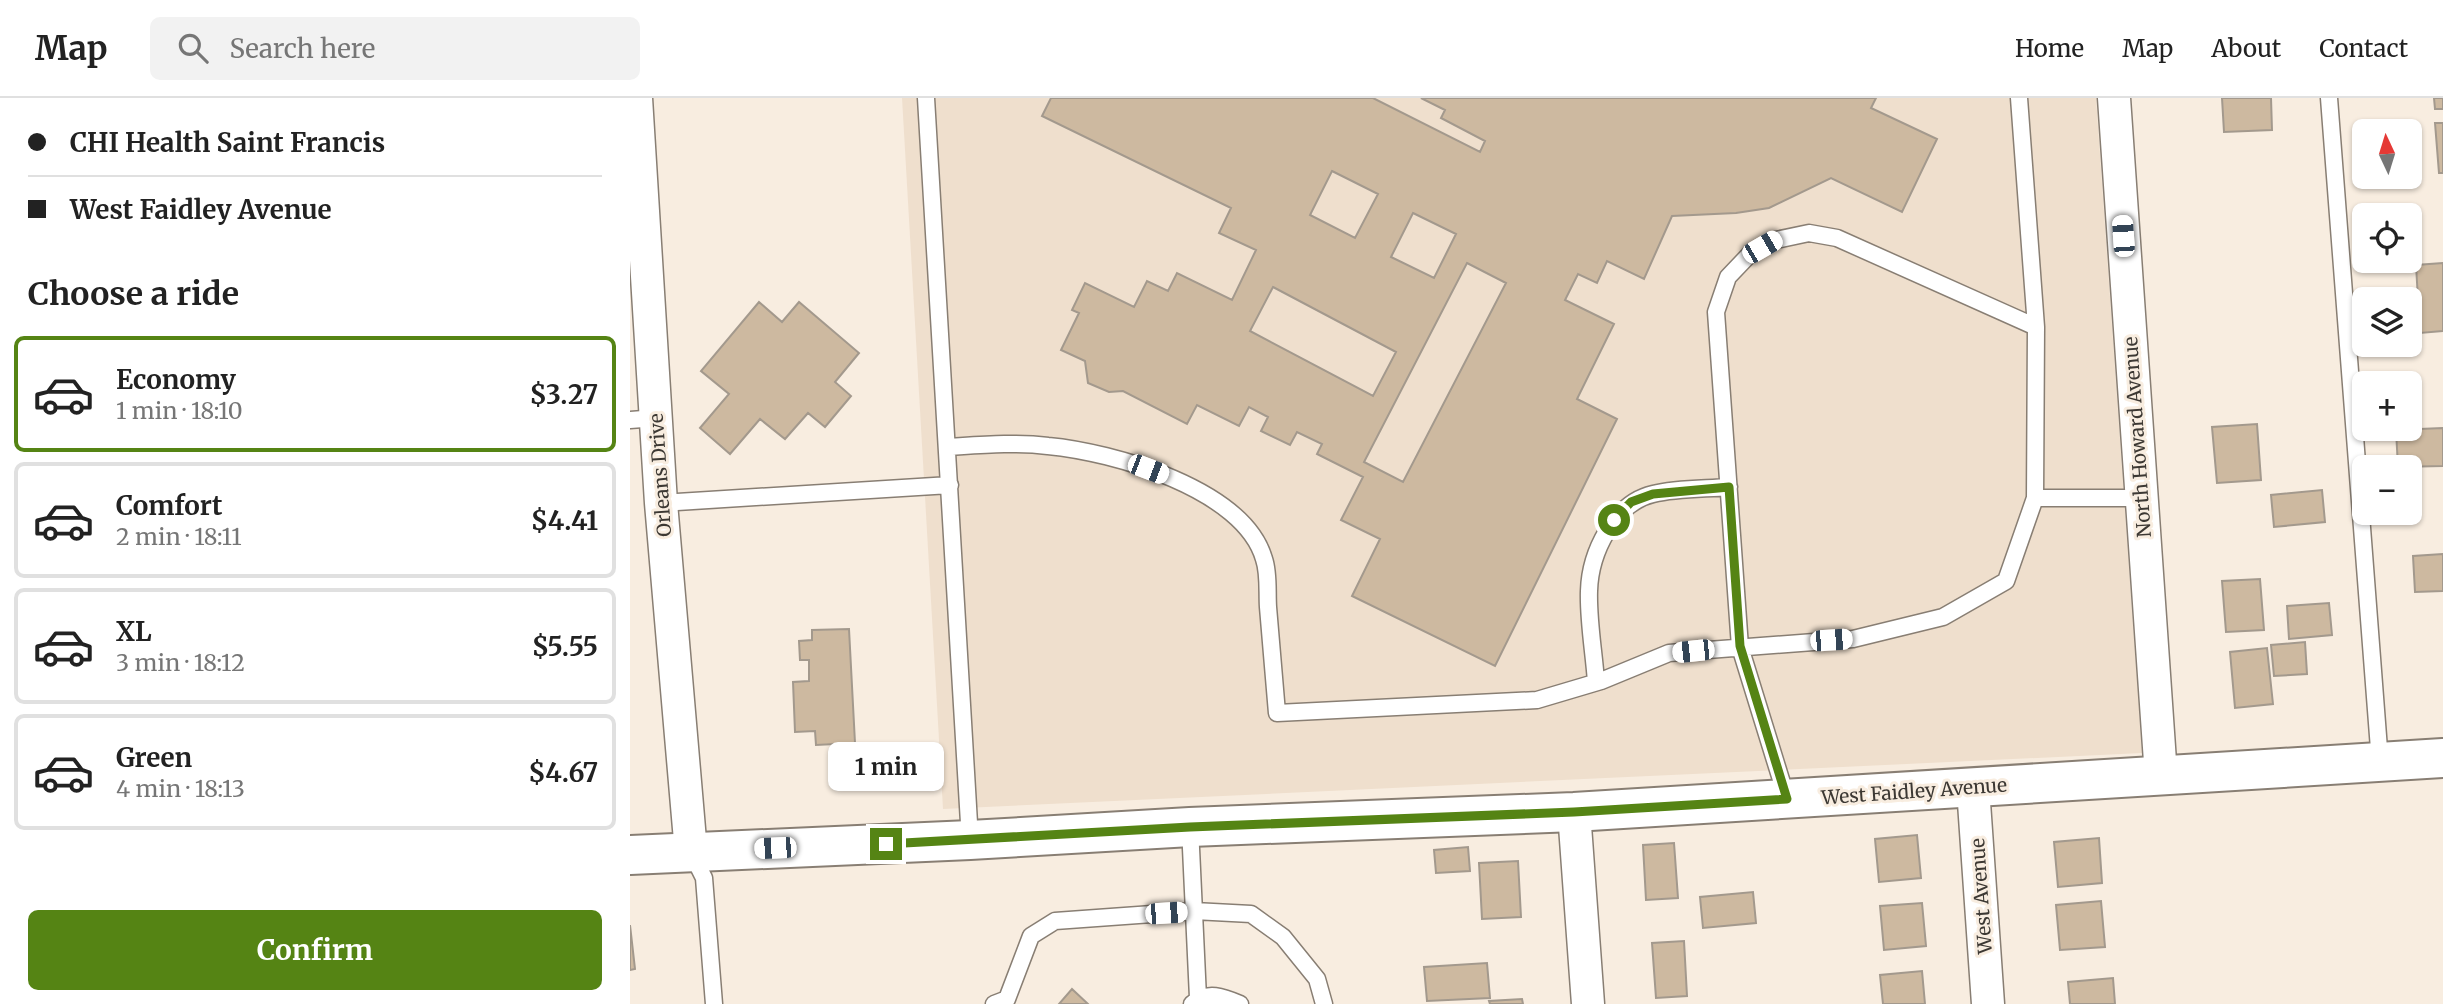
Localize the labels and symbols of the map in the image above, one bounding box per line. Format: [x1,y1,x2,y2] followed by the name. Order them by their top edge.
[2352,119,2422,189] north arrow
[2112,214,2135,258] car
[1739,227,1786,267] car
[2118,336,2156,538] street label: North Howard Avenue
[644,412,676,537] street label: Orleans Drive
[1125,452,1172,486] car
[1598,504,1630,536] route start
[1810,628,1853,652] car
[1672,638,1715,664] car
[828,742,944,792] callout: 1 min
[1819,773,2008,810] street label: West Faidley Avenue
[870,828,902,860] route end
[754,837,797,859] car
[1965,837,1997,956] street label: West Avenue
[1145,901,1188,925] car

